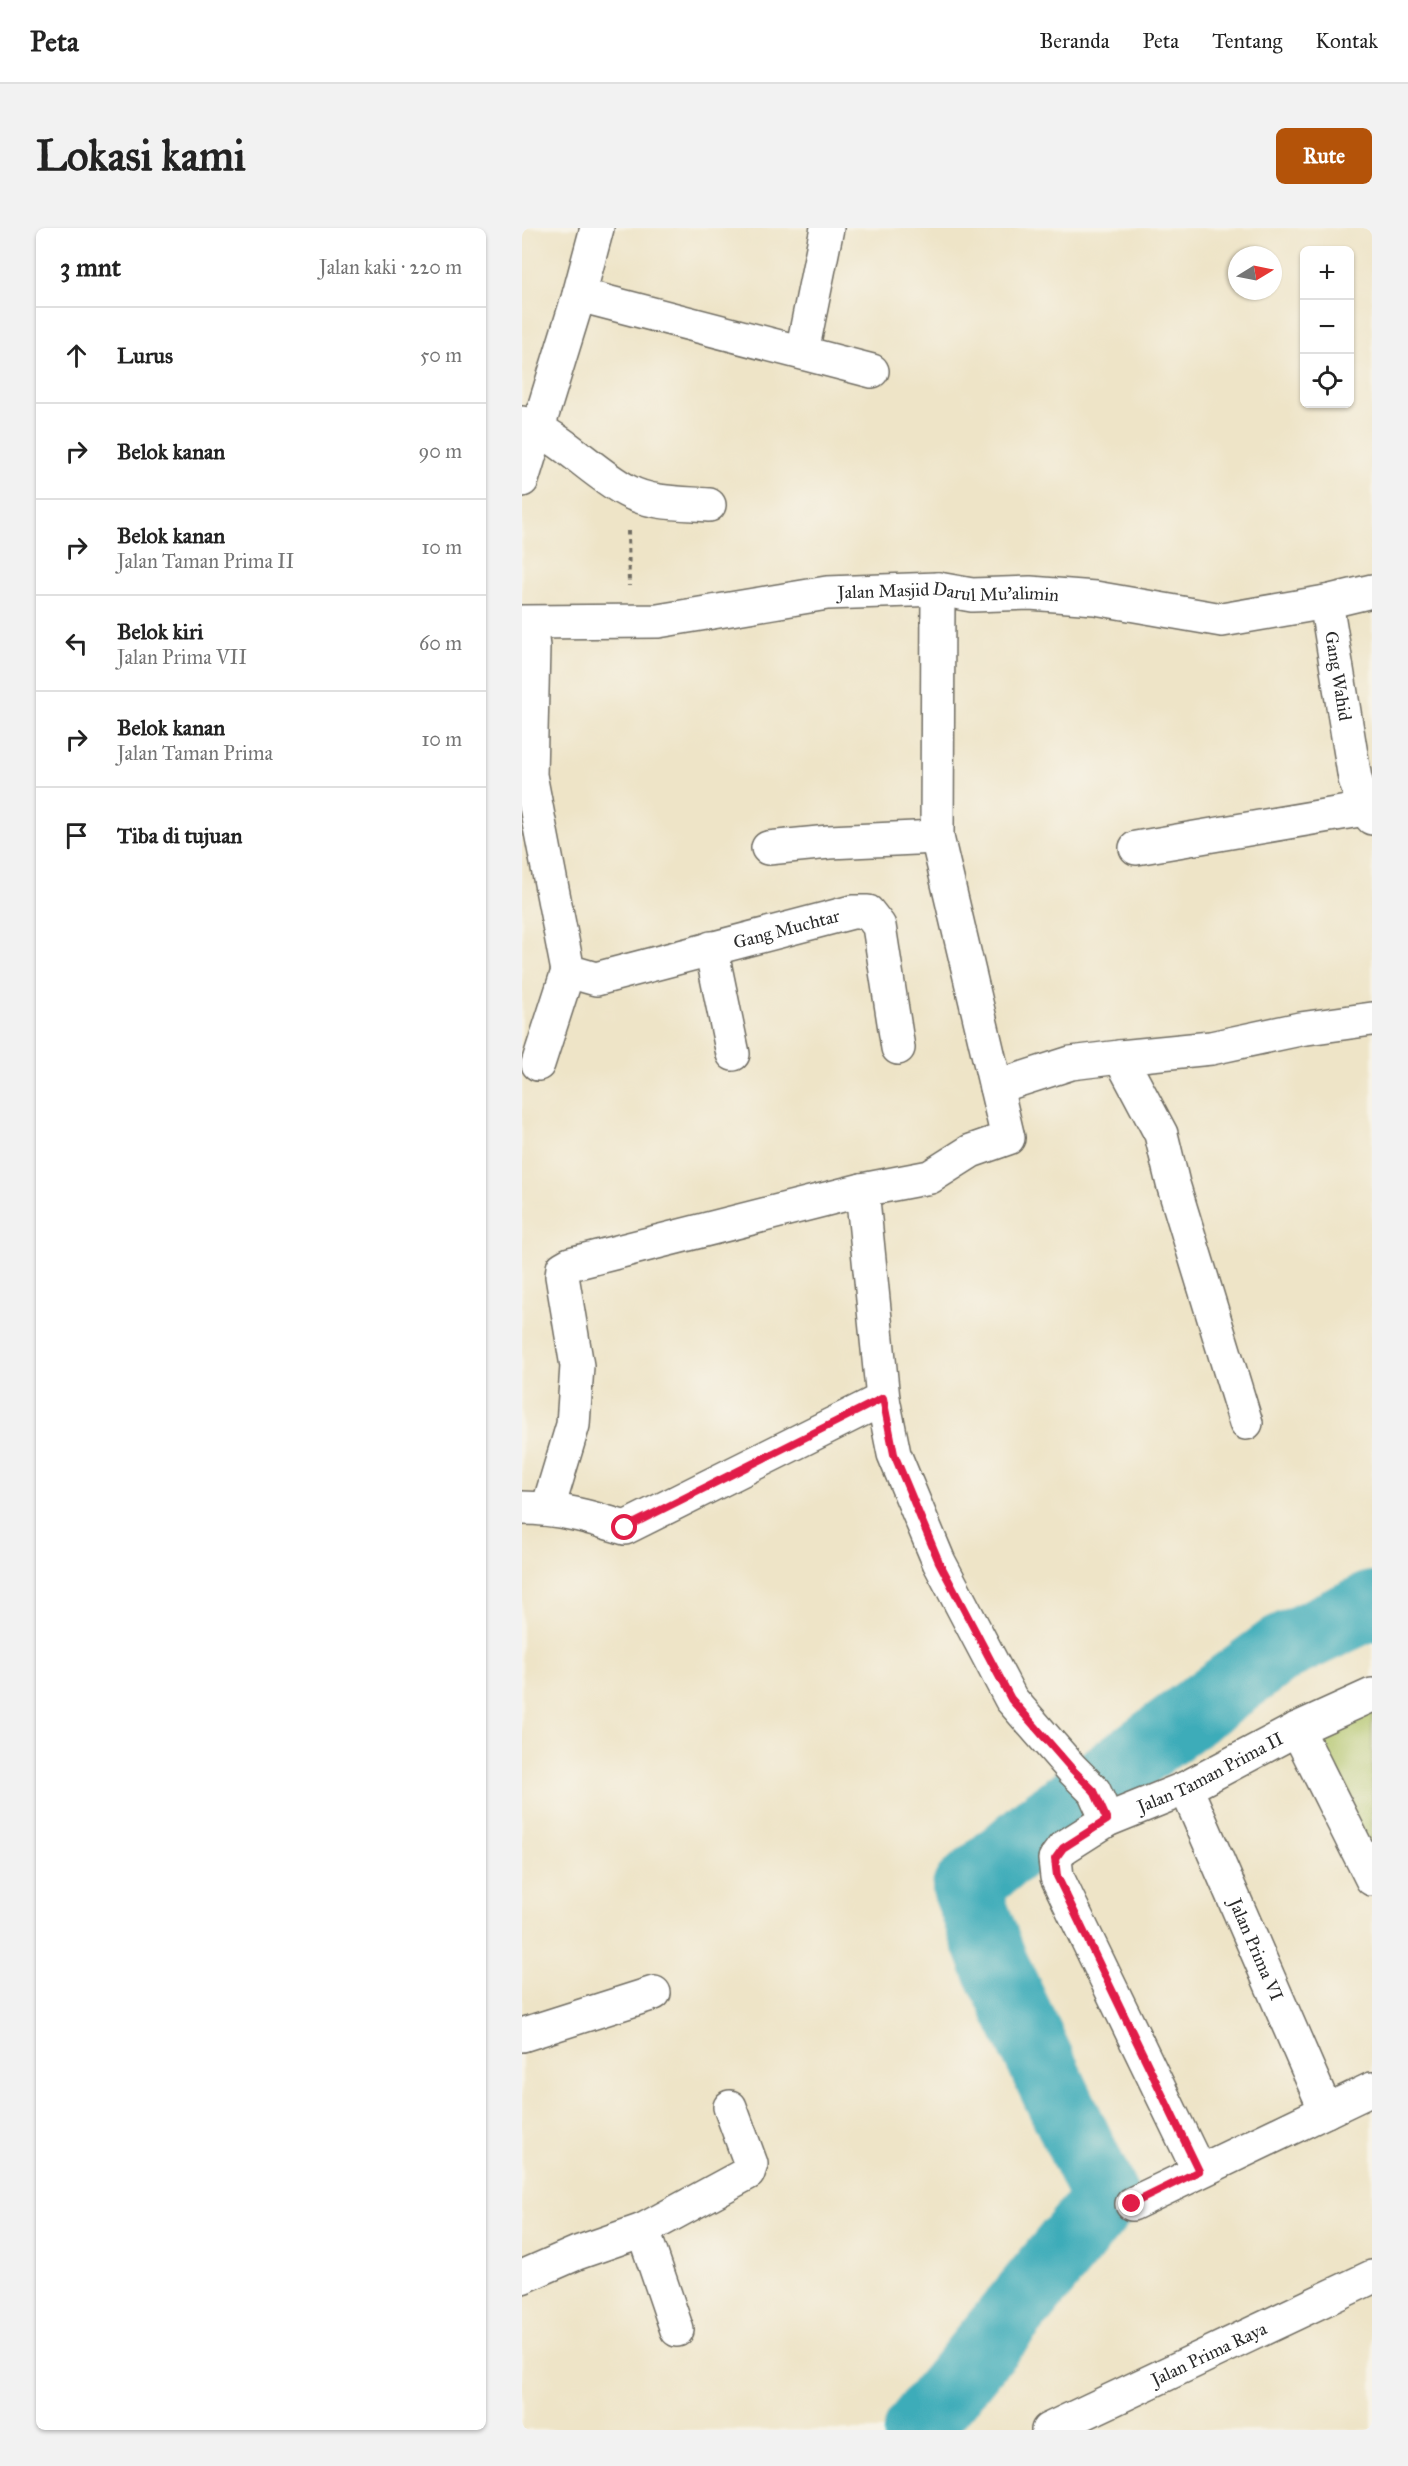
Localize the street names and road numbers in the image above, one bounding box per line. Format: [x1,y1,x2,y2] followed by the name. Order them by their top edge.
[835,577,1060,606] street label: Jalan Masjid Darul Mu'alimin
[1320,630,1356,722] street label: Gang Wahid
[731,905,842,954] street label: Gang Muchtar
[1132,1727,1287,1819] street label: Jalan Taman Prima II
[1222,1893,1288,2004] street label: Jalan Prima VI
[1146,2317,1271,2392] street label: Jalan Prima Raya

